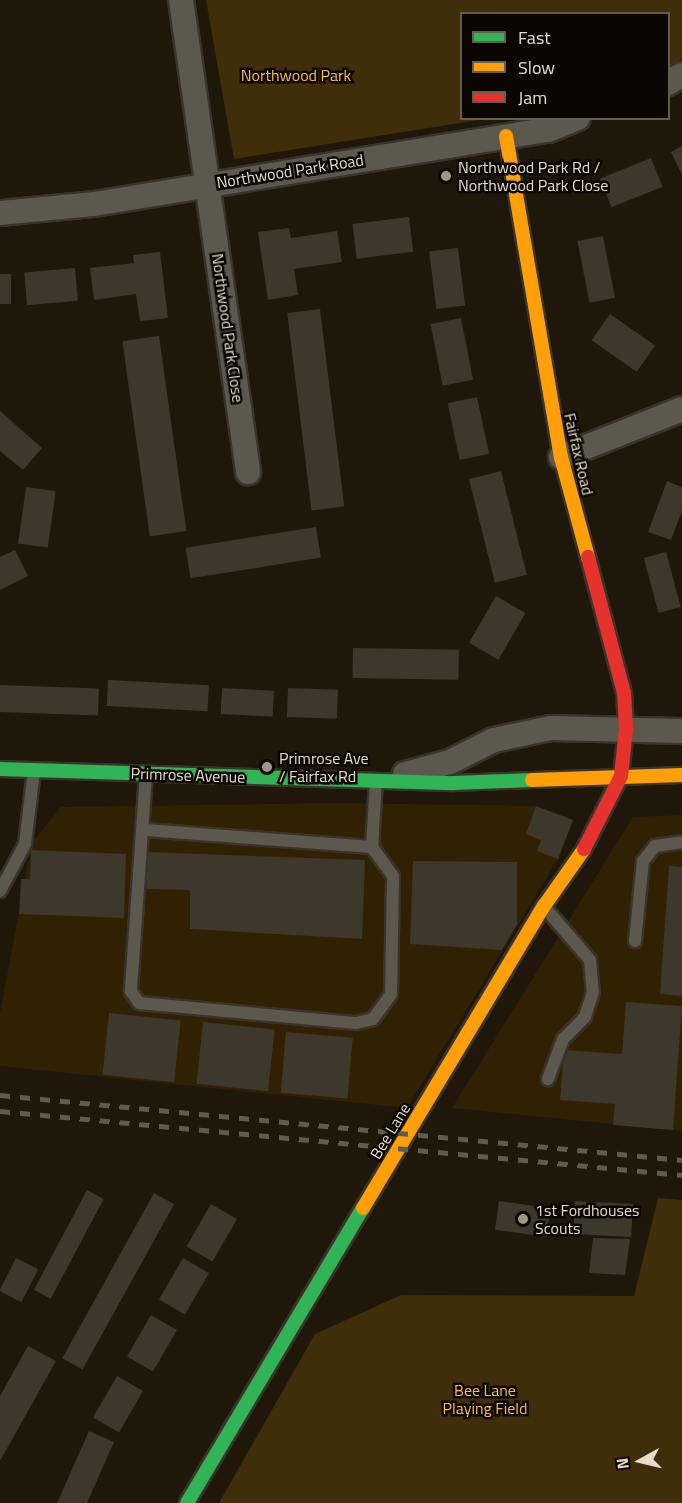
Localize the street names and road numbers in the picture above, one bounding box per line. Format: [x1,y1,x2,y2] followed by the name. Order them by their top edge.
[215,150,365,192] street label: Northwood Park Road
[208,252,248,404] street label: Northwood Park Close
[560,411,598,497] street label: Fairfax Road
[130,763,246,787] street label: Primrose Avenue
[366,1100,414,1162] street label: Bee Lane

